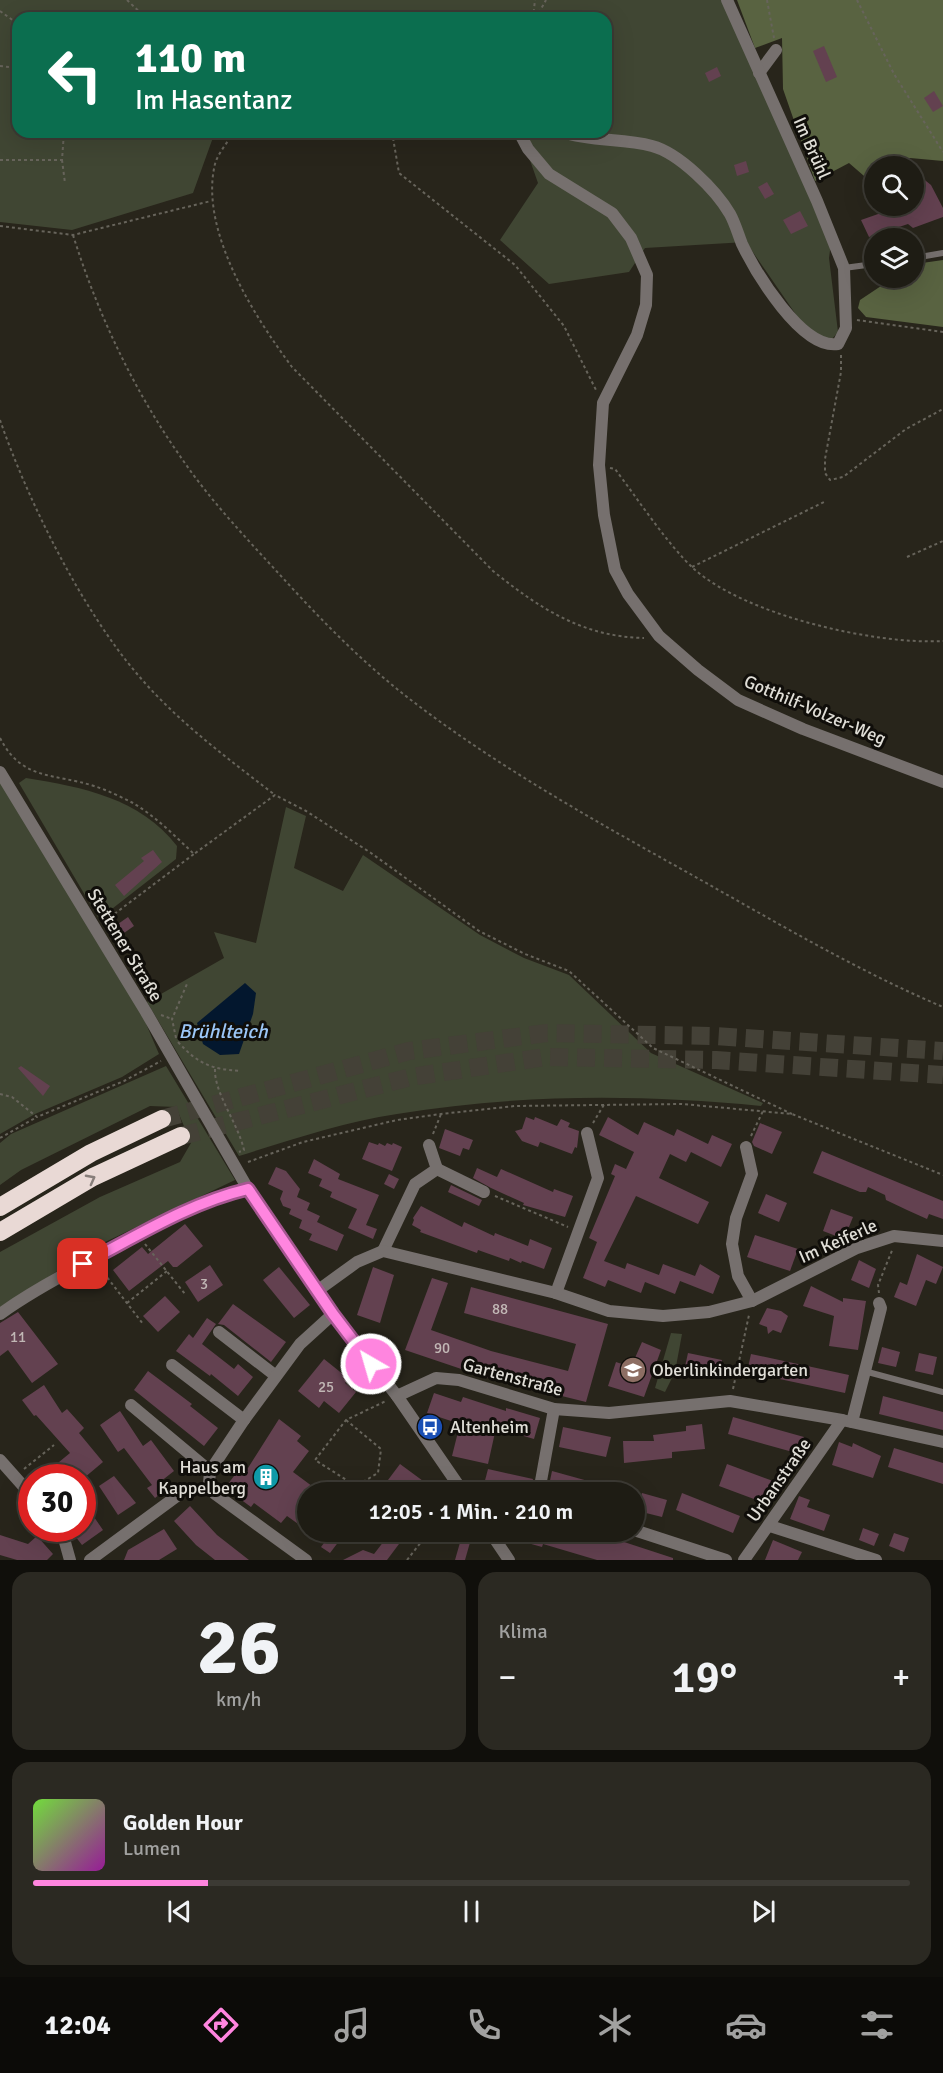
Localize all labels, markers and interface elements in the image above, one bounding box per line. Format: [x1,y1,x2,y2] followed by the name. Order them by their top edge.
[135,33,246,84] text: 110 m
[36,36,114,114] icon: left
[135,84,292,117] text: Im Hasentanz
[789,113,835,183] street label: Im Brühl
[864,156,924,288] map controls
[864,156,924,216] button: search
[864,228,924,288] button: layers
[741,670,889,750] street label: Gotthilf-Volzer-Weg
[83,884,167,1006] street label: Stettener Straße
[178,1019,269,1044] water label: Brühlteich
[85,1175,95,1186] one-way arrow
[795,1214,881,1268] street label: Im Keiferle
[57,1238,108,1289] pin
[66,1247,99,1280] icon: arrive
[200,1275,208,1293] house number: 3
[492,1300,508,1318] house number: 88
[10,1328,26,1346] house number: 11
[339,1332,403,1396] position arrow
[434,1339,450,1357] house number: 90
[461,1353,565,1401] street label: Gartenstraße
[618,1355,648,1385] school or university icon: Oberlinkindergarten
[652,1359,808,1381] place label: Oberlinkindergarten
[318,1378,334,1396] house number: 25
[415,1412,445,1442] bus stop icon: Altenheim
[450,1416,529,1438] place label: Altenheim
[742,1434,816,1526] street label: Urbanstraße
[158,1456,246,1499] place label: Haus am Kappelberg
[251,1462,281,1492] building icon: Haus am Kappelberg
[18,1464,96,1542] speed limit sign: 30
[369,1498,573,1525] text: 12:05 · 1 Min. · 210 m
[197,1600,281,1696] text: 26
[499,1619,548,1644] text: Klima
[671,1650,737,1705] text: 19°
[499,1657,516,1698] text: −
[892,1657,910,1698] text: +
[216,1687,261,1712] text: km/h
[123,1809,243,1836] text: Golden Hour
[123,1836,181,1861] text: Lumen
[163,1895,196,1928] icon: previous
[455,1895,488,1928] icon: pause
[747,1895,780,1928] icon: next
[200,2004,242,2046] icon: directions
[331,2004,373,2046] icon: music
[463,2004,505,2046] icon: phone
[594,2004,636,2046] icon: climate
[725,2004,767,2046] icon: car
[856,2004,898,2046] icon: filters
[45,2009,111,2042] text: 12:04

